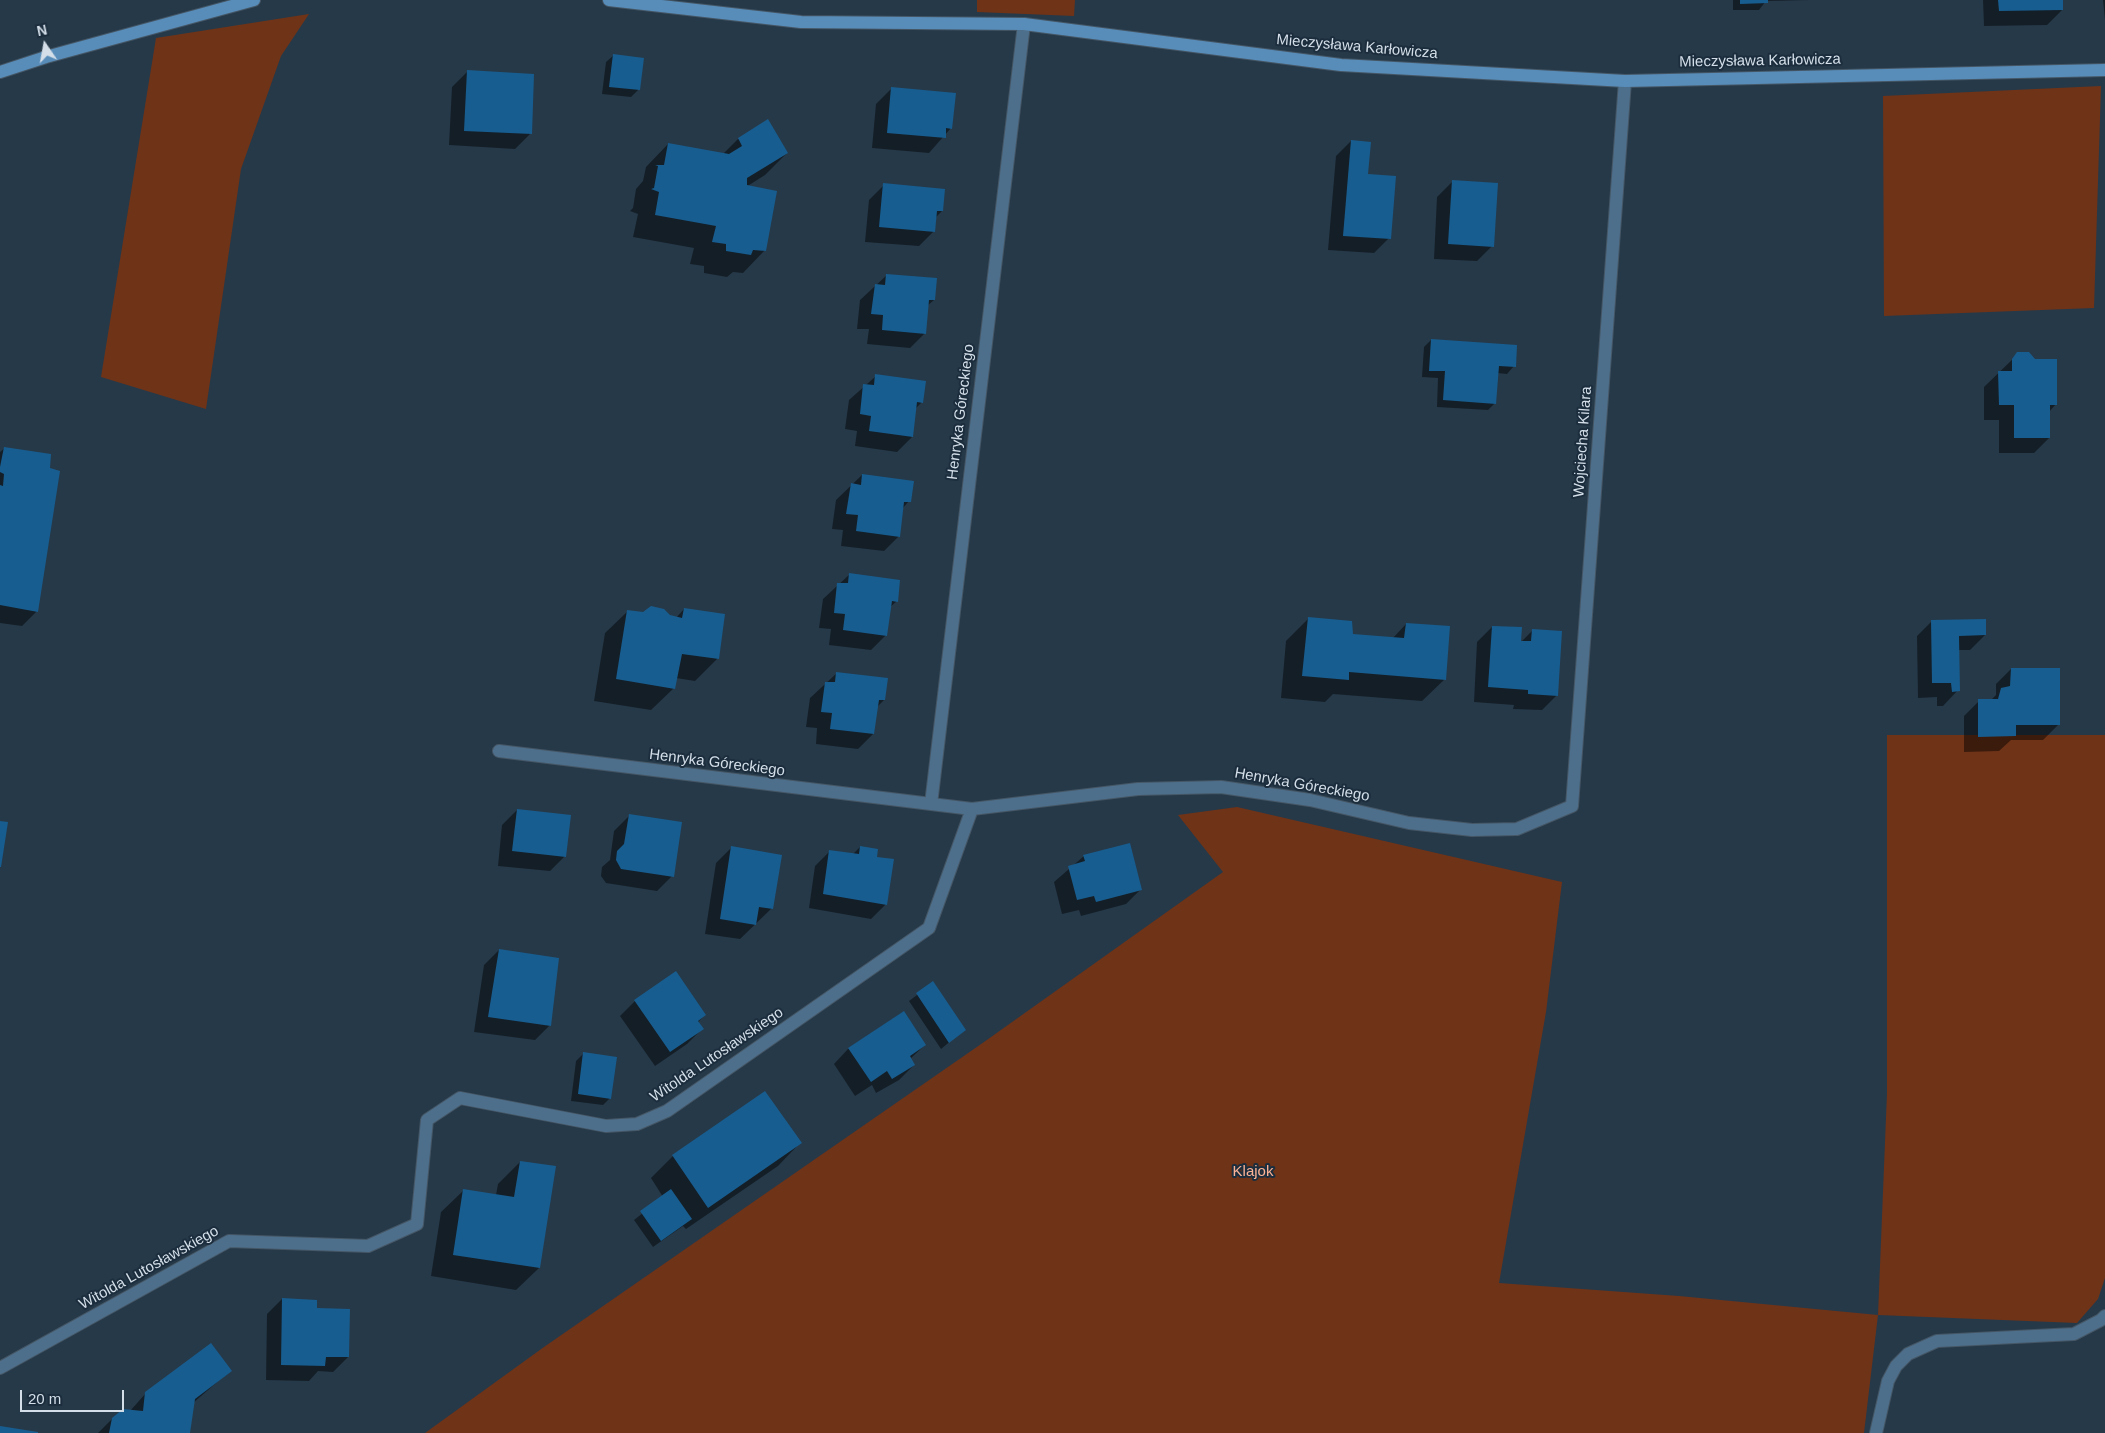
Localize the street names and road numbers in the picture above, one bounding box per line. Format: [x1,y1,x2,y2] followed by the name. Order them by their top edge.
[1276,31,1438,63] street label: Mieczysława Karłowicza
[1679,51,1841,71] street label: Mieczysława Karłowicza
[944,343,978,481] street label: Henryka Góreckiego
[1570,386,1596,498] street label: Wojciecha Kilara
[648,746,786,780] street label: Henryka Góreckiego
[1233,764,1371,806] street label: Henryka Góreckiego
[647,1004,787,1106] street label: Witolda Lutosławskiego
[76,1222,222,1314] street label: Witolda Lutosławskiego

